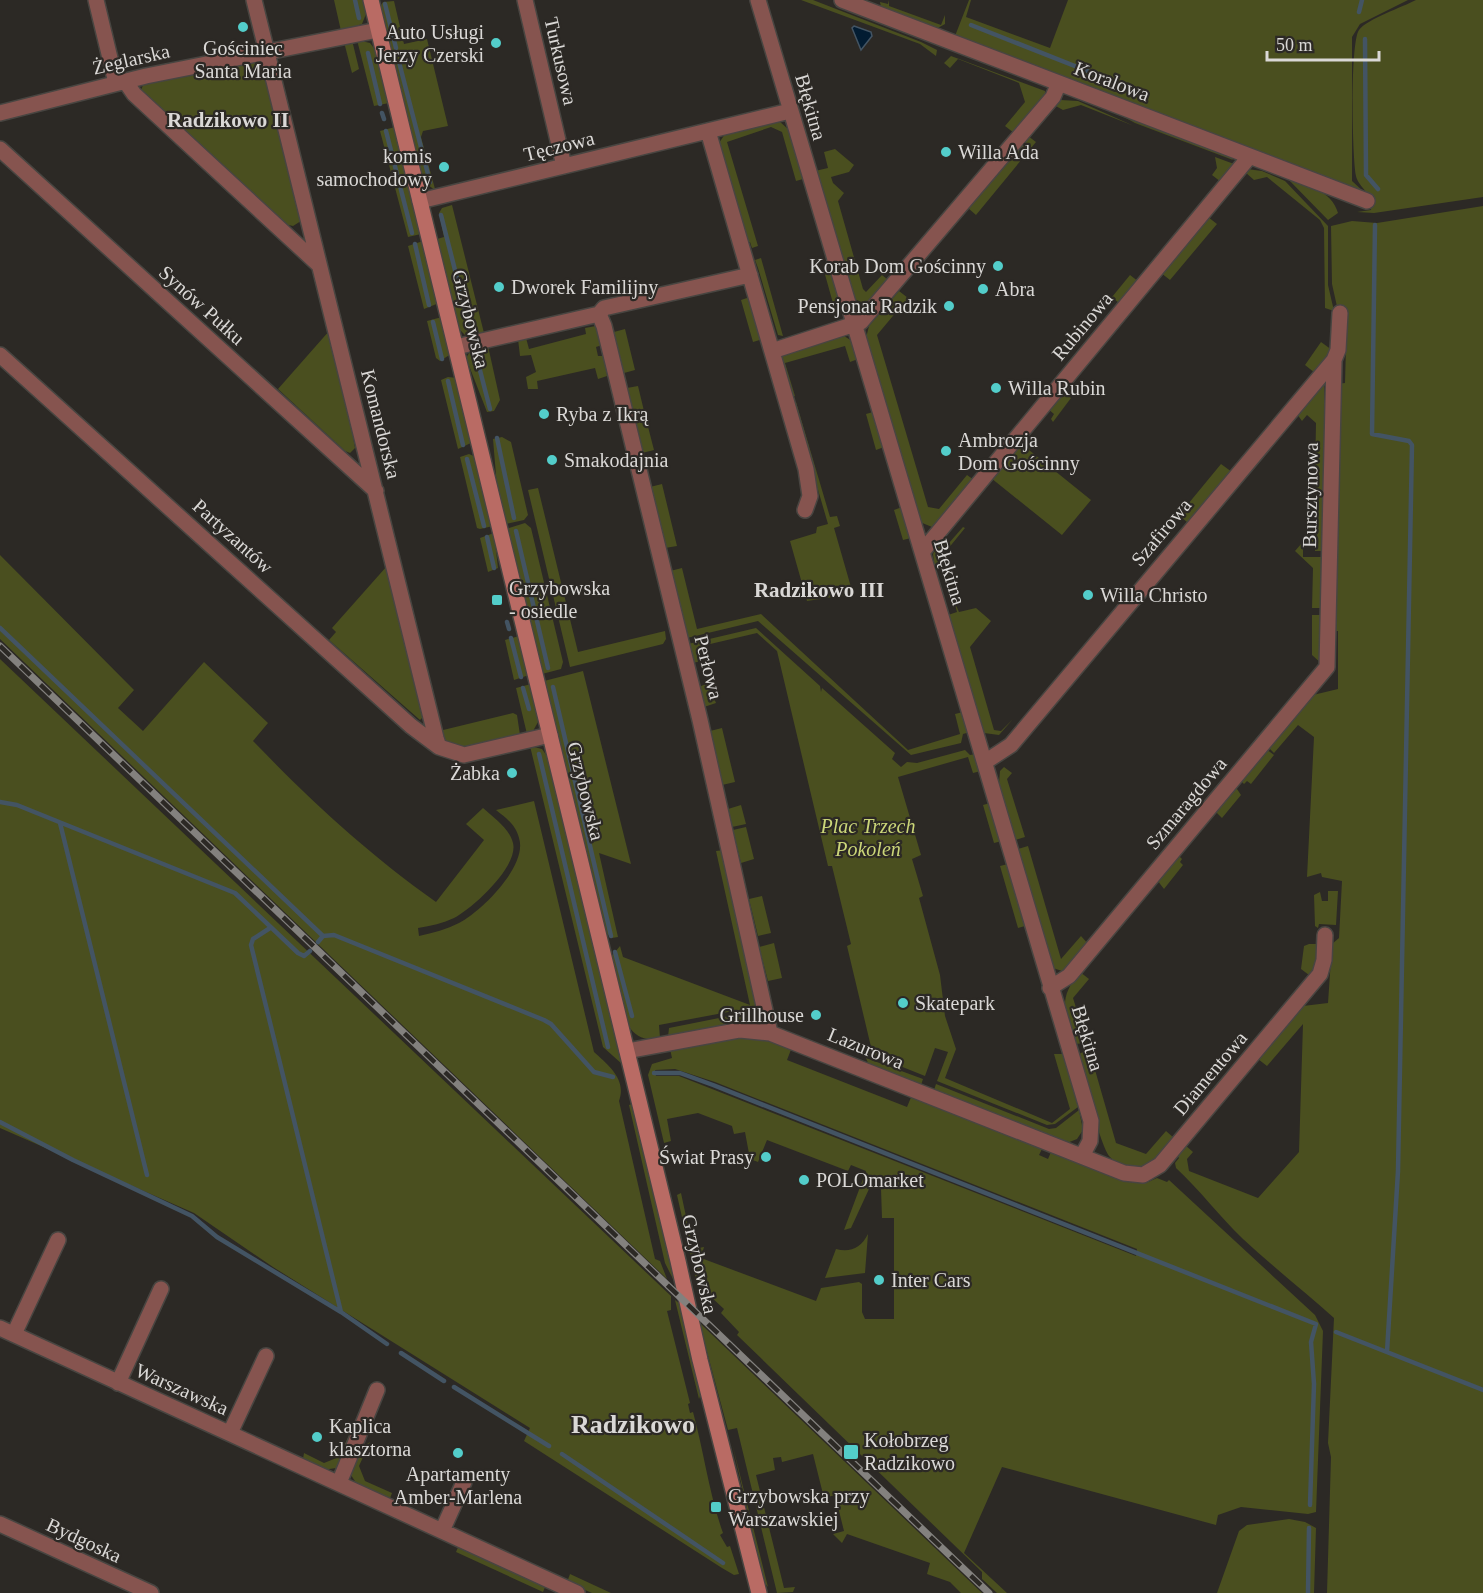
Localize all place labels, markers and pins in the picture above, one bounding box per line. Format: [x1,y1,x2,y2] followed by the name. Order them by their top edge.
[236,20,250,34] marker: Gościniec Santa Maria
[376,21,484,67] place label: Auto Usługi Jerzy Czerski
[489,36,503,50] marker: Auto Usługi Jerzy Czerski
[194,37,292,82] place label: Gościniec Santa Maria
[958,141,1039,163] place label: Willa Ada
[316,145,432,191] place label: komis samochodowy
[939,145,953,159] marker: Willa Ada
[437,160,451,174] marker: komis samochodowy
[809,255,986,278] place label: Korab Dom Gościnny
[991,259,1005,273] marker: Korab Dom Gościnny
[511,276,658,299] place label: Dworek Familijny
[995,278,1035,300] place label: Abra
[492,280,506,294] marker: Dworek Familijny
[976,282,990,296] marker: Abra
[798,295,937,318] place label: Pensjonat Radzik
[942,299,956,313] marker: Pensjonat Radzik
[1008,377,1106,399] place label: Willa Rubin
[989,381,1003,395] marker: Willa Rubin
[556,403,650,426] place label: Ryba z Ikrą
[537,407,551,421] marker: Ryba z Ikrą
[958,429,1080,475] place label: Ambrozja Dom Gościnny
[939,444,953,458] marker: Ambrozja Dom Gościnny
[564,449,669,472] place label: Smakodajnia
[545,453,559,467] marker: Smakodajnia
[509,577,610,622] place label: Grzybowska - osiedle
[1100,584,1208,606] place label: Willa Christo
[1081,588,1095,602] marker: Willa Christo
[490,593,504,607] marker: Grzybowska - osiedle
[450,762,500,784] place label: Żabka
[505,766,519,780] marker: Żabka
[915,992,995,1015] place label: Skatepark
[896,996,910,1010] marker: Skatepark
[720,1004,804,1026] place label: Grillhouse
[809,1008,823,1022] marker: Grillhouse
[659,1145,754,1169] place label: Świat Prasy
[759,1150,773,1164] marker: Świat Prasy
[816,1169,924,1191] place label: POLOmarket
[797,1173,811,1187] marker: POLOmarket
[891,1269,971,1291] place label: Inter Cars
[872,1273,886,1287] marker: Inter Cars
[329,1415,411,1460] place label: Kaplica klasztorna
[864,1429,955,1474] place label: Kołobrzeg Radzikowo
[310,1430,324,1444] marker: Kaplica klasztorna
[842,1443,860,1461] marker: Kołobrzeg Radzikowo
[451,1446,465,1460] marker: Apartamenty Amber-Marlena
[394,1463,522,1508] place label: Apartamenty Amber-Marlena
[728,1485,870,1531] place label: Grzybowska przy Warszawskiej
[709,1500,723,1514] marker: Grzybowska przy Warszawskiej

